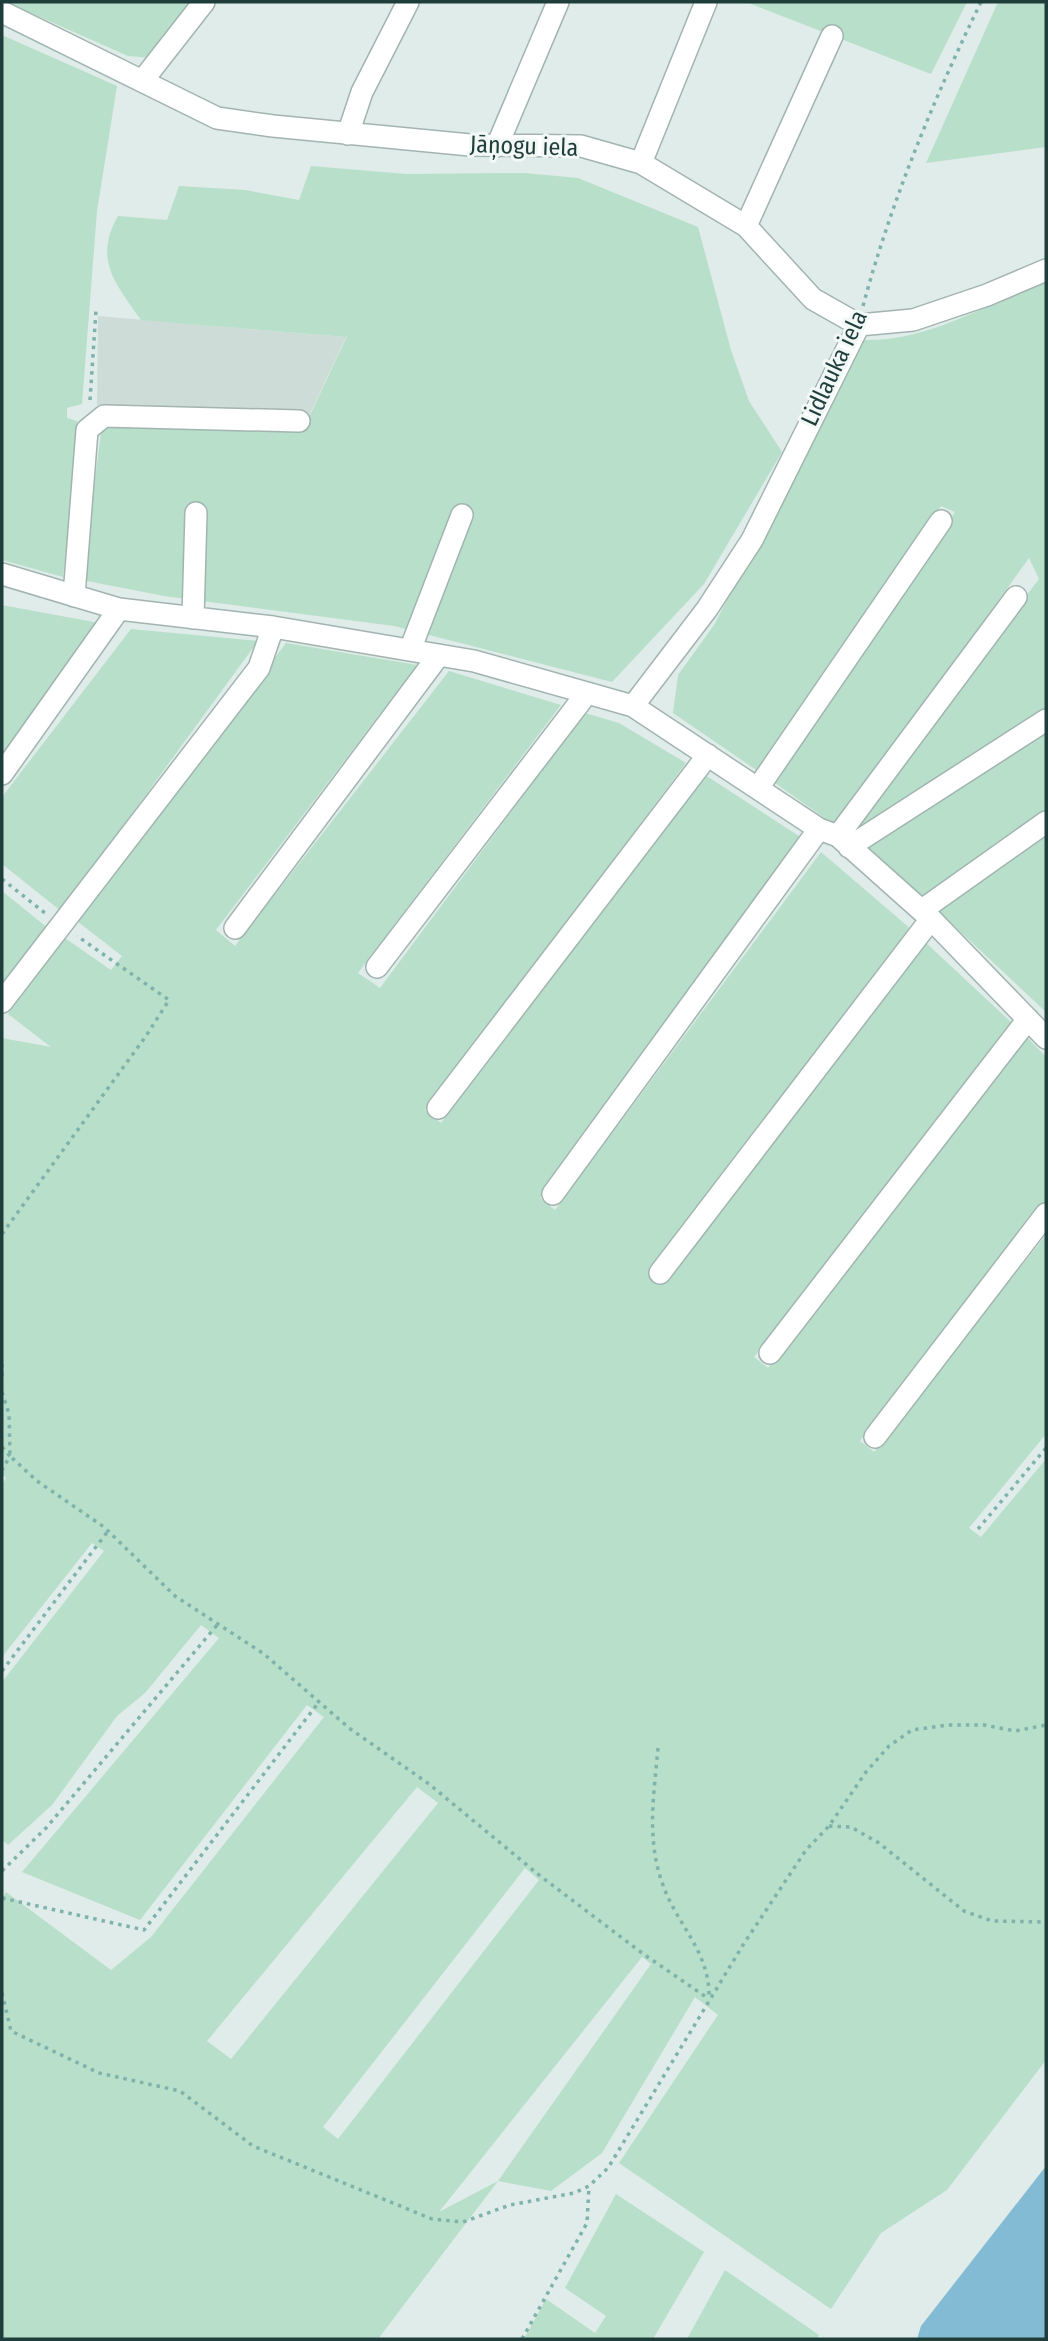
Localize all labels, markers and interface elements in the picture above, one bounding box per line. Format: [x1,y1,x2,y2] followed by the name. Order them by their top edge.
[469,130,579,164] street label: Jāņogu iela
[795,306,873,430] street label: Lidlauka iela

